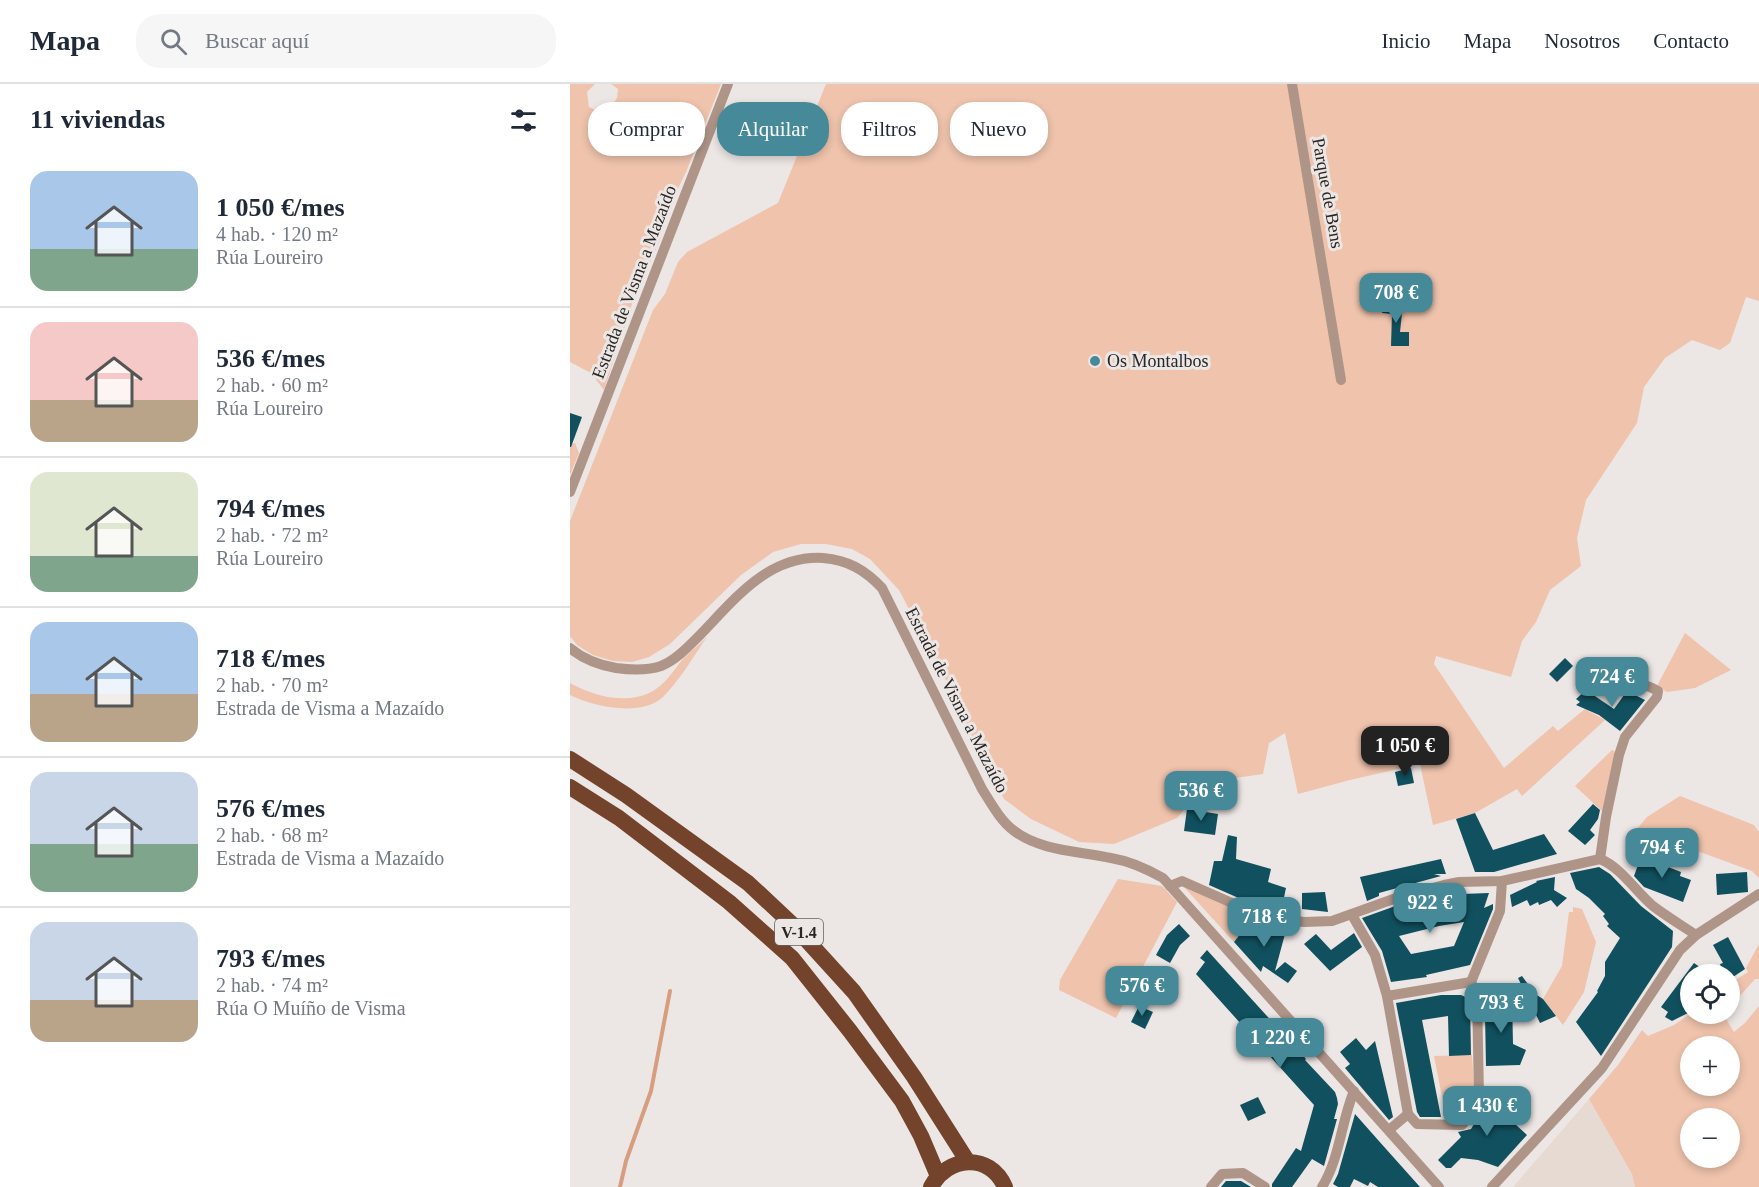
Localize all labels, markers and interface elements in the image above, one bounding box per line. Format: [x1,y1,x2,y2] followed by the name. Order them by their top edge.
[136,14,556,68] search box
[30,25,100,56] text: Mapa
[157,25,190,58] icon: search
[205,28,309,53] text: Buscar aquí
[1382,29,1431,53] text: Inicio
[1464,29,1511,53] text: Mapa
[1544,29,1620,53] text: Nosotros
[1653,29,1729,53] text: Contacto
[588,102,705,156] chip: Comprar
[717,102,829,156] chip: Alquilar
[841,102,938,156] chip: Filtros
[950,102,1048,156] chip: Nuevo
[507,104,540,137] icon: filters
[30,105,165,134] text: 11 viviendas
[1308,136,1348,250] street label: Parque de Bens
[588,182,680,382] street label: Estrada de Visma a Mazaído
[216,193,345,222] text: 1 050 €/mes
[78,195,150,267] icon: home
[216,223,338,245] text: 4 hab. · 120 m²
[216,246,323,268] text: Rúa Loureiro
[1354,273,1438,324] pin: 708 €
[1374,281,1419,303] text: 708 €
[216,344,325,373] text: 536 €/mes
[78,346,150,418] icon: home
[1107,351,1209,371] place label: Os Montalbos
[1088,354,1102,368] marker: Os Montalbos
[216,374,328,396] text: 2 hab. · 60 m²
[216,397,323,419] text: Rúa Loureiro
[216,494,325,523] text: 794 €/mes
[78,496,150,568] icon: home
[216,524,328,546] text: 2 hab. · 72 m²
[216,547,323,569] text: Rúa Loureiro
[901,604,1013,796] street label: Estrada de Visma a Mazaído
[216,644,325,673] text: 718 €/mes
[78,646,150,718] icon: home
[1570,657,1654,708] pin: 724 €
[1590,665,1635,687] text: 724 €
[216,674,328,696] text: 2 hab. · 70 m²
[216,697,444,719] text: Estrada de Visma a Mazaído
[1350,726,1460,777] pin: 1 050 €
[1375,734,1435,756] text: 1 050 €
[1159,771,1243,822] pin: 536 €
[1179,779,1224,801] text: 536 €
[216,794,325,823] text: 576 €/mes
[78,796,150,868] icon: home
[216,824,328,846] text: 2 hab. · 68 m²
[1620,828,1704,879] pin: 794 €
[1640,836,1685,858] text: 794 €
[216,847,444,869] text: Estrada de Visma a Mazaído
[1388,883,1472,934] pin: 922 €
[1408,891,1453,913] text: 922 €
[1222,897,1306,948] pin: 718 €
[1242,905,1287,927] text: 718 €
[775,919,823,945] road number: V-1.4
[216,944,325,973] text: 793 €/mes
[78,946,150,1018] icon: home
[1680,964,1740,1168] map controls
[1680,964,1740,1024] button: locate
[1100,966,1184,1017] pin: 576 €
[216,974,328,996] text: 2 hab. · 74 m²
[1120,974,1165,996] text: 576 €
[1459,983,1543,1034] pin: 793 €
[1479,991,1524,1013] text: 793 €
[216,997,406,1019] text: Rúa O Muíño de Visma
[1225,1018,1335,1069] pin: 1 220 €
[1250,1026,1310,1048] text: 1 220 €
[1680,1036,1740,1096] button: +
[1432,1086,1542,1137] pin: 1 430 €
[1457,1094,1517,1116] text: 1 430 €
[1680,1108,1740,1168] button: −

